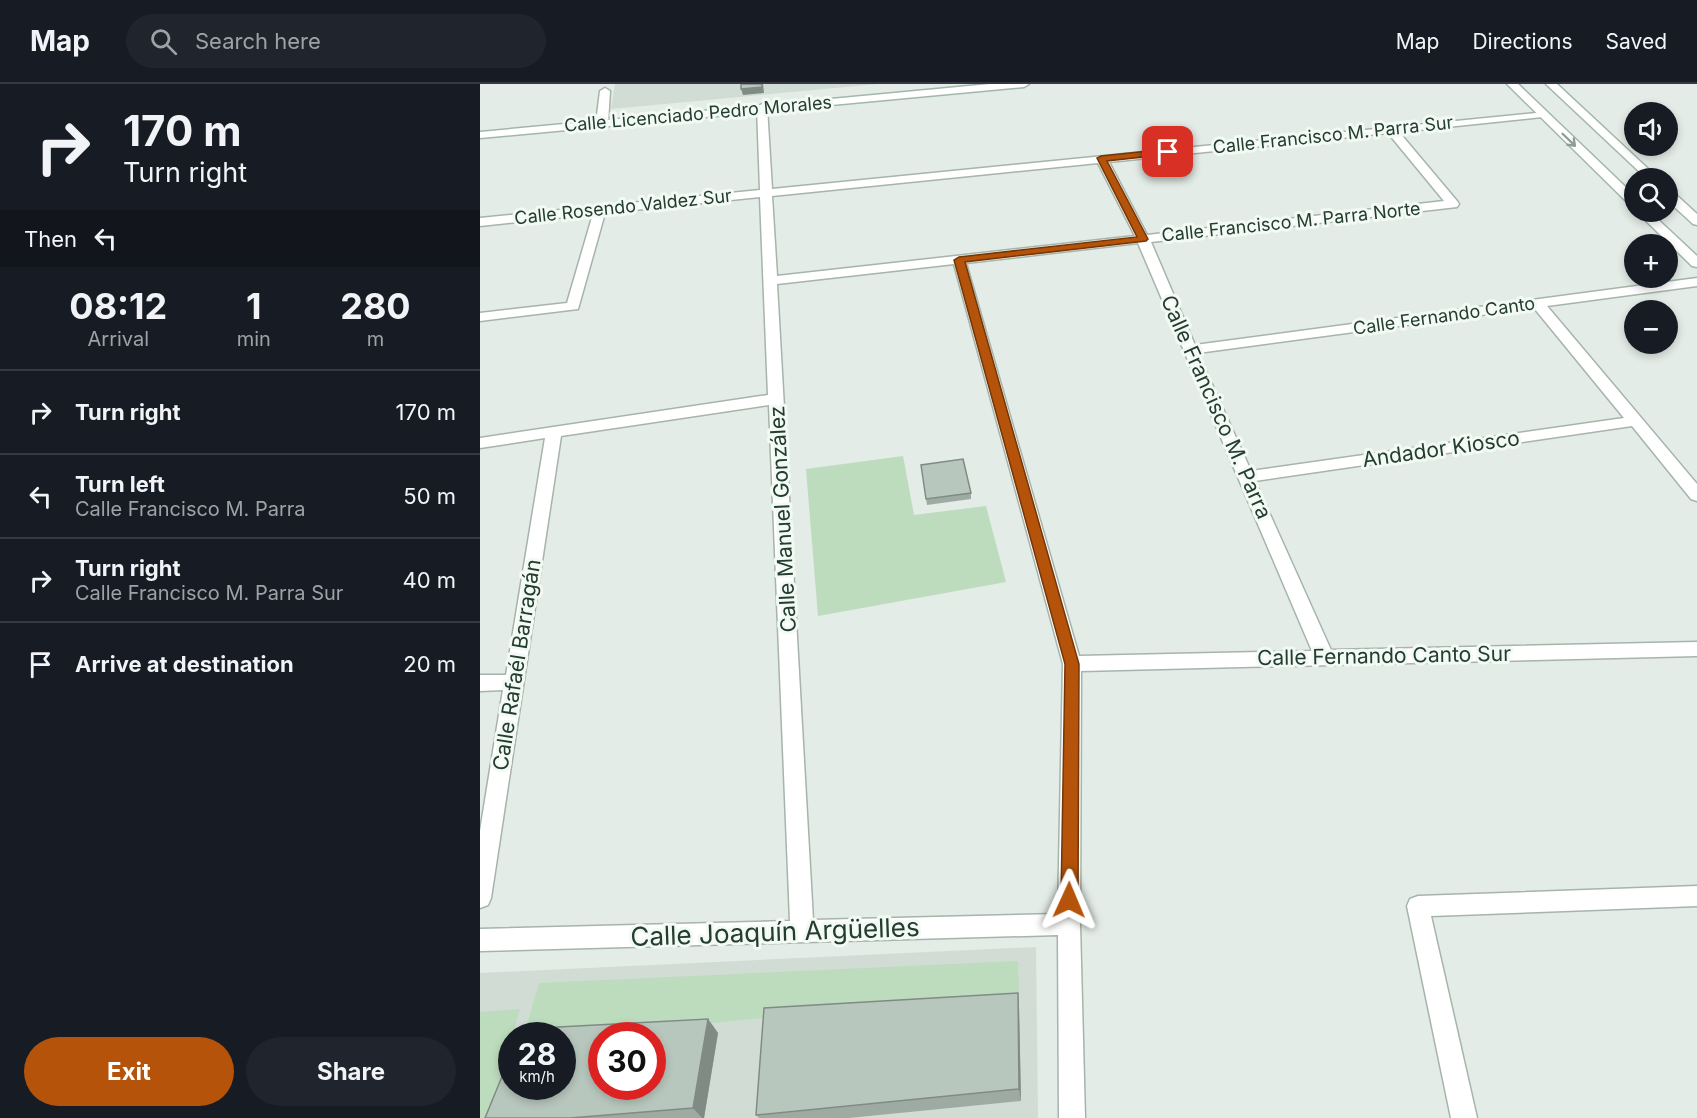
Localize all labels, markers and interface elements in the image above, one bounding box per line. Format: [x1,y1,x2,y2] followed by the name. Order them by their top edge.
[126,14,546,68] search box
[30,24,90,58] text: Map
[147,25,180,58] icon: search
[195,28,321,54] text: Search here
[1396,29,1439,54] text: Map
[1472,29,1573,54] text: Directions
[1606,29,1667,54] text: Saved
[563,91,833,136] street label: Calle Licenciado Pedro Morales
[1624,102,1678,354] map controls
[1624,102,1678,156] button: sound
[123,105,241,156] text: 170 m
[24,108,102,186] icon: right
[1212,111,1454,158] street label: Calle Francisco M. Parra Sur
[1142,126,1193,177] pin
[1561,132,1576,147] one-way arrow
[1151,135,1184,168] icon: arrive
[123,156,247,189] text: Turn right
[1624,168,1678,222] button: search
[513,185,733,228] street label: Calle Rosendo Valdez Sur
[1160,197,1421,246] street label: Calle Francisco M. Parra Norte
[89,222,122,255] icon: left
[24,226,77,252] text: Then
[1624,234,1678,288] button: +
[69,284,167,328] text: 08:12
[246,284,262,328] text: 1
[340,284,411,328] text: 280
[1156,291,1277,522] street label: Calle Francisco M. Parra
[1352,292,1536,339] street label: Calle Fernando Canto
[1624,300,1678,354] button: −
[88,327,149,351] text: Arrival
[237,327,271,351] text: min
[367,327,384,351] text: m
[24,396,57,429] icon: right
[75,399,181,425] text: Turn right
[396,399,456,425] text: 170 m
[764,405,801,633] street label: Calle Manuel González
[1361,425,1521,472] street label: Andador Kiosco
[75,471,165,497] text: Turn left
[24,480,57,513] icon: left
[403,483,456,509] text: 50 m
[75,497,306,521] text: Calle Francisco M. Parra
[75,555,181,581] text: Turn right
[487,557,546,772] street label: Calle Rafaél Barragán
[24,564,57,597] icon: right
[402,567,456,593] text: 40 m
[75,581,343,605] text: Calle Francisco M. Parra Sur
[1257,641,1511,670] street label: Calle Fernando Canto Sur
[24,648,57,681] icon: arrive
[75,651,294,677] text: Arrive at destination
[403,651,456,677] text: 20 m
[1037,868,1101,932] position arrow
[630,911,920,952] street label: Calle Joaquín Argüelles
[588,1022,666,1100] speed limit sign: 30
[518,1036,556,1072] text: 28
[24,1037,234,1106] button: Exit
[246,1037,456,1106] button: Share
[519,1067,555,1086] text: km/h

